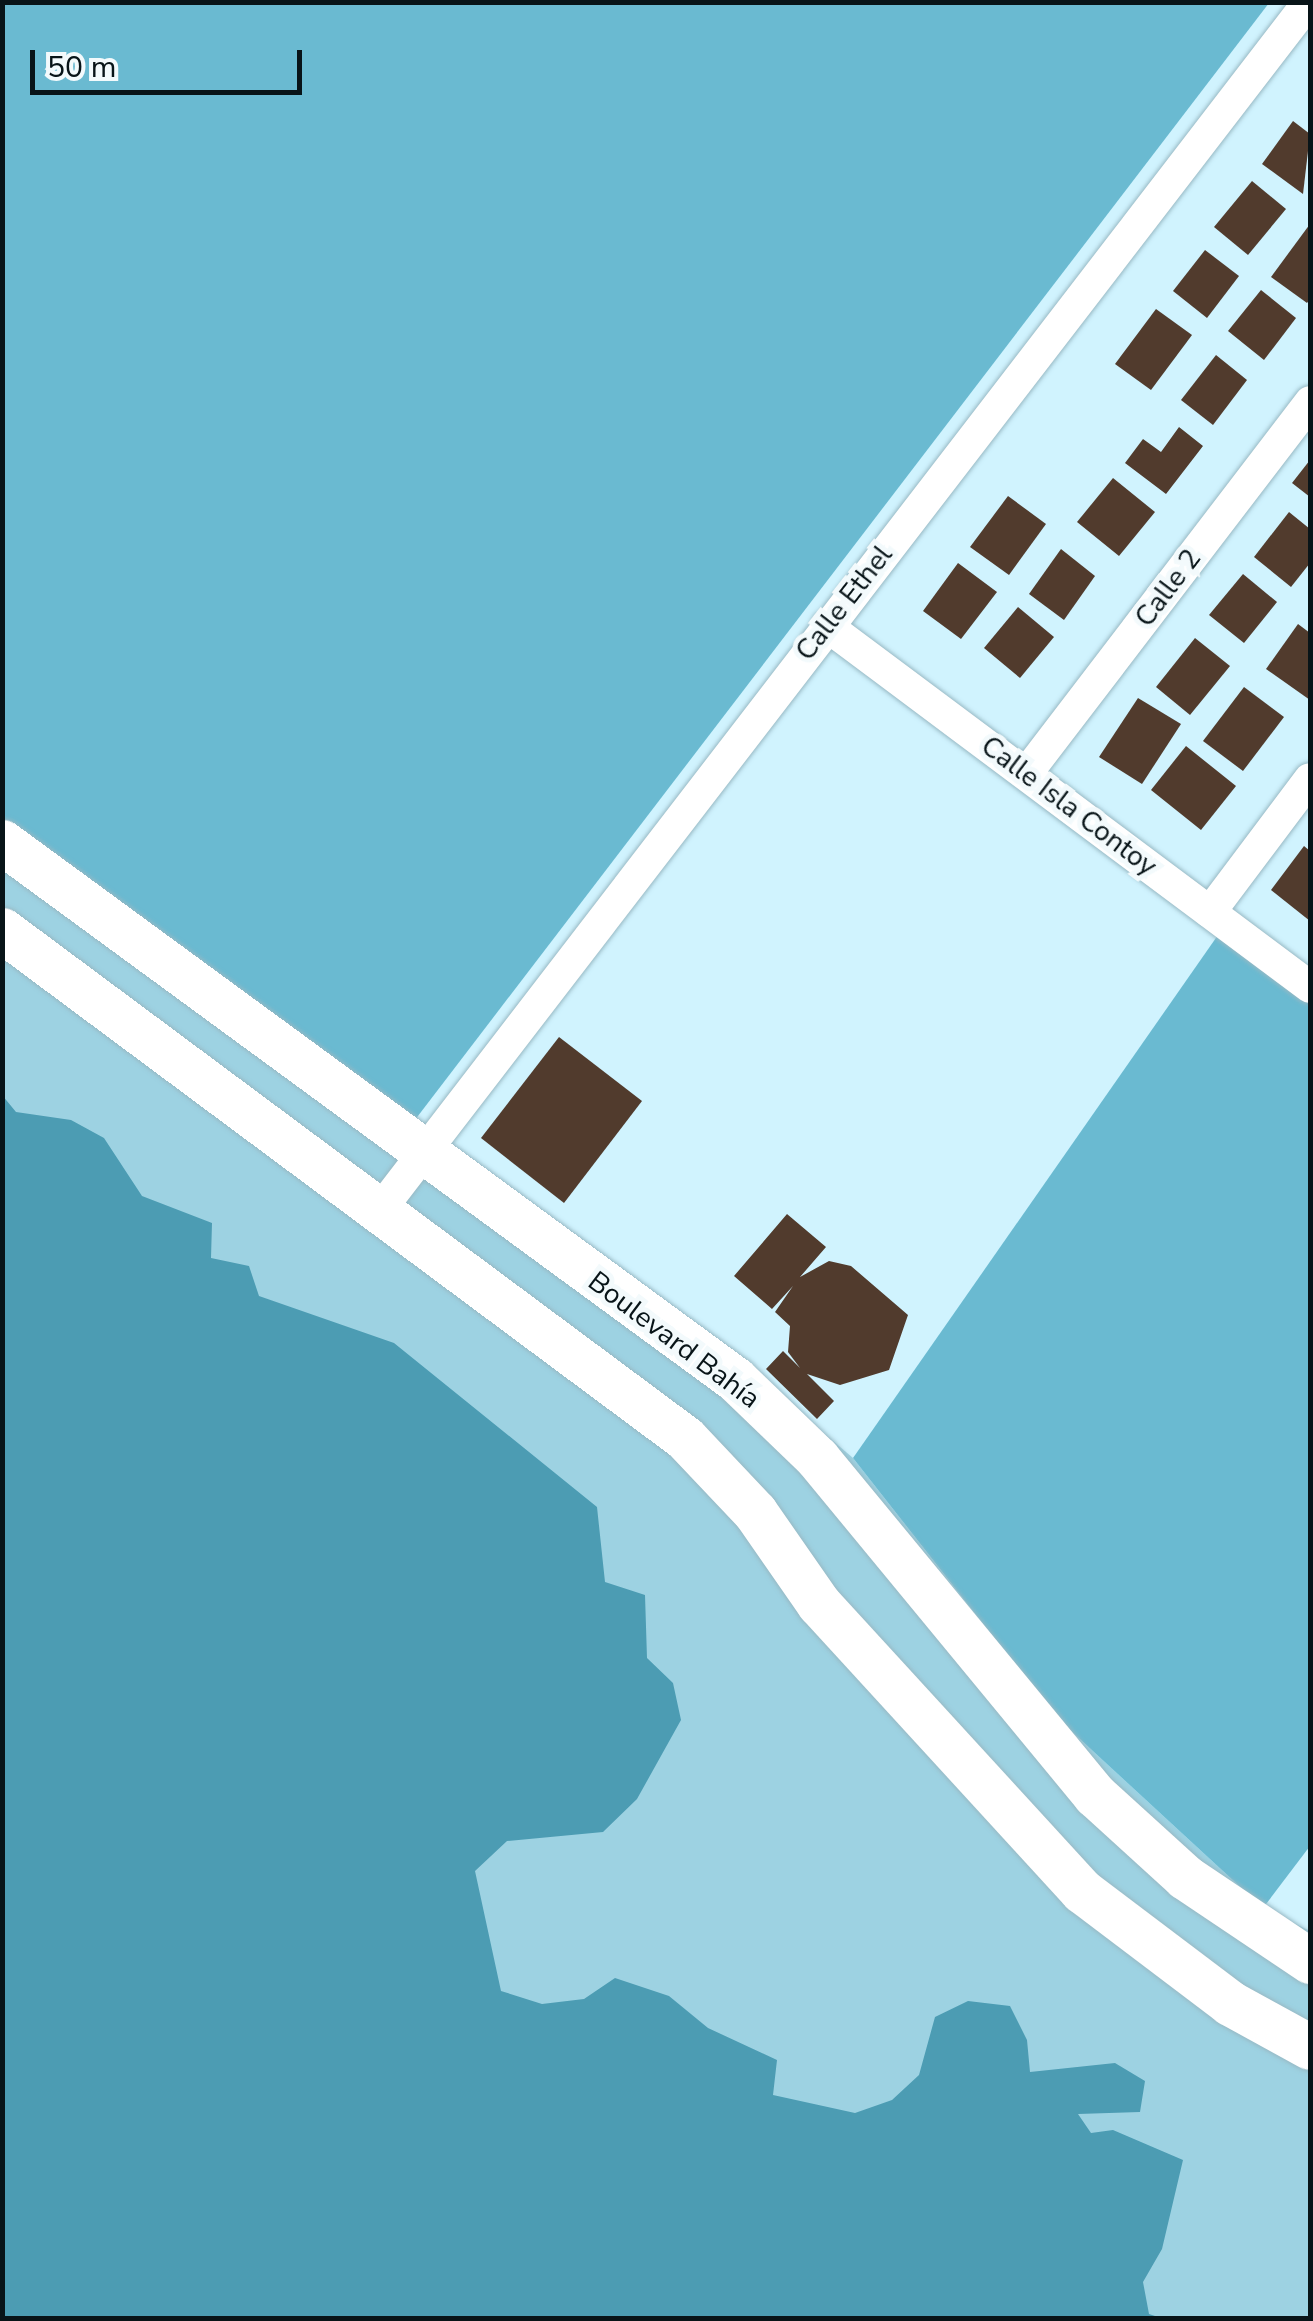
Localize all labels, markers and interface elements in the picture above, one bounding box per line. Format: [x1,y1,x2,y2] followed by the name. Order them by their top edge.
[35,30,308,92] scale bar
[47,47,116,88] text: 50 m
[789,539,899,667] street label: Calle Ethel
[1128,543,1208,633] street label: Calle 2
[974,729,1164,883] street label: Calle Isla Contoy
[581,1264,767,1416] street label: Boulevard Bahía

